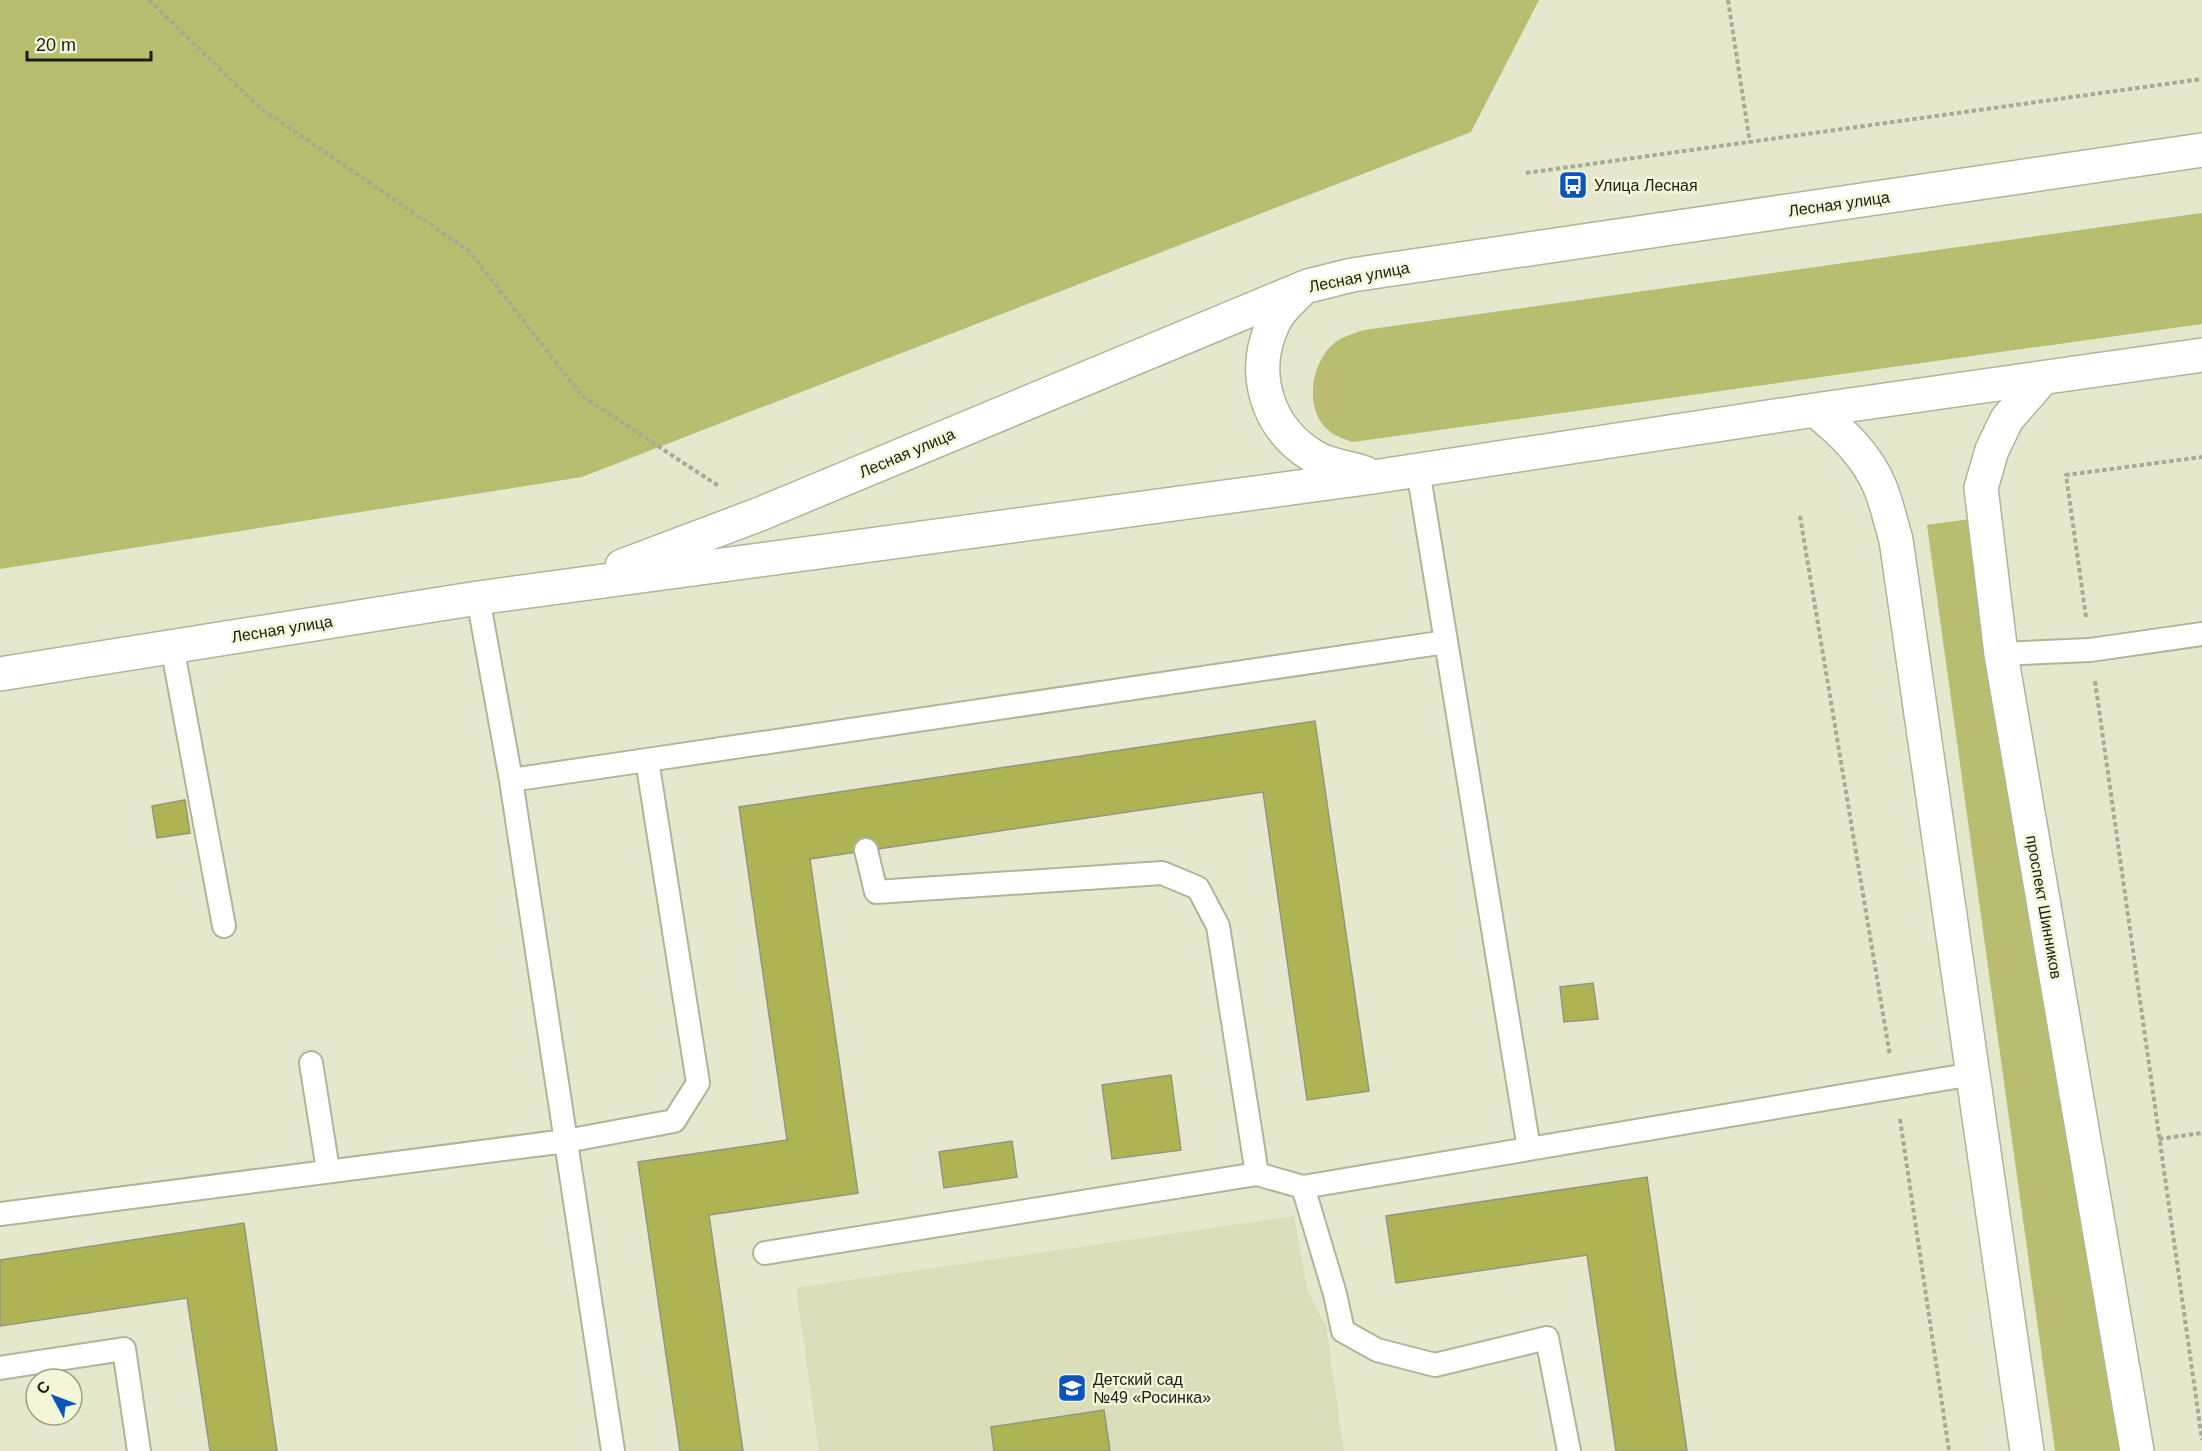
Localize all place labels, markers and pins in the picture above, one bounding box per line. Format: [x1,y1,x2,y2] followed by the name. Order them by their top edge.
[1557,169,1589,201] bus stop icon: Улица Лесная
[1594,177,1698,194] place label: Улица Лесная
[1093,1371,1211,1406] place label: Детский сад №49 «Росинка»
[1056,1372,1088,1404] school or university icon: Детский сад №49 «Росинка»

